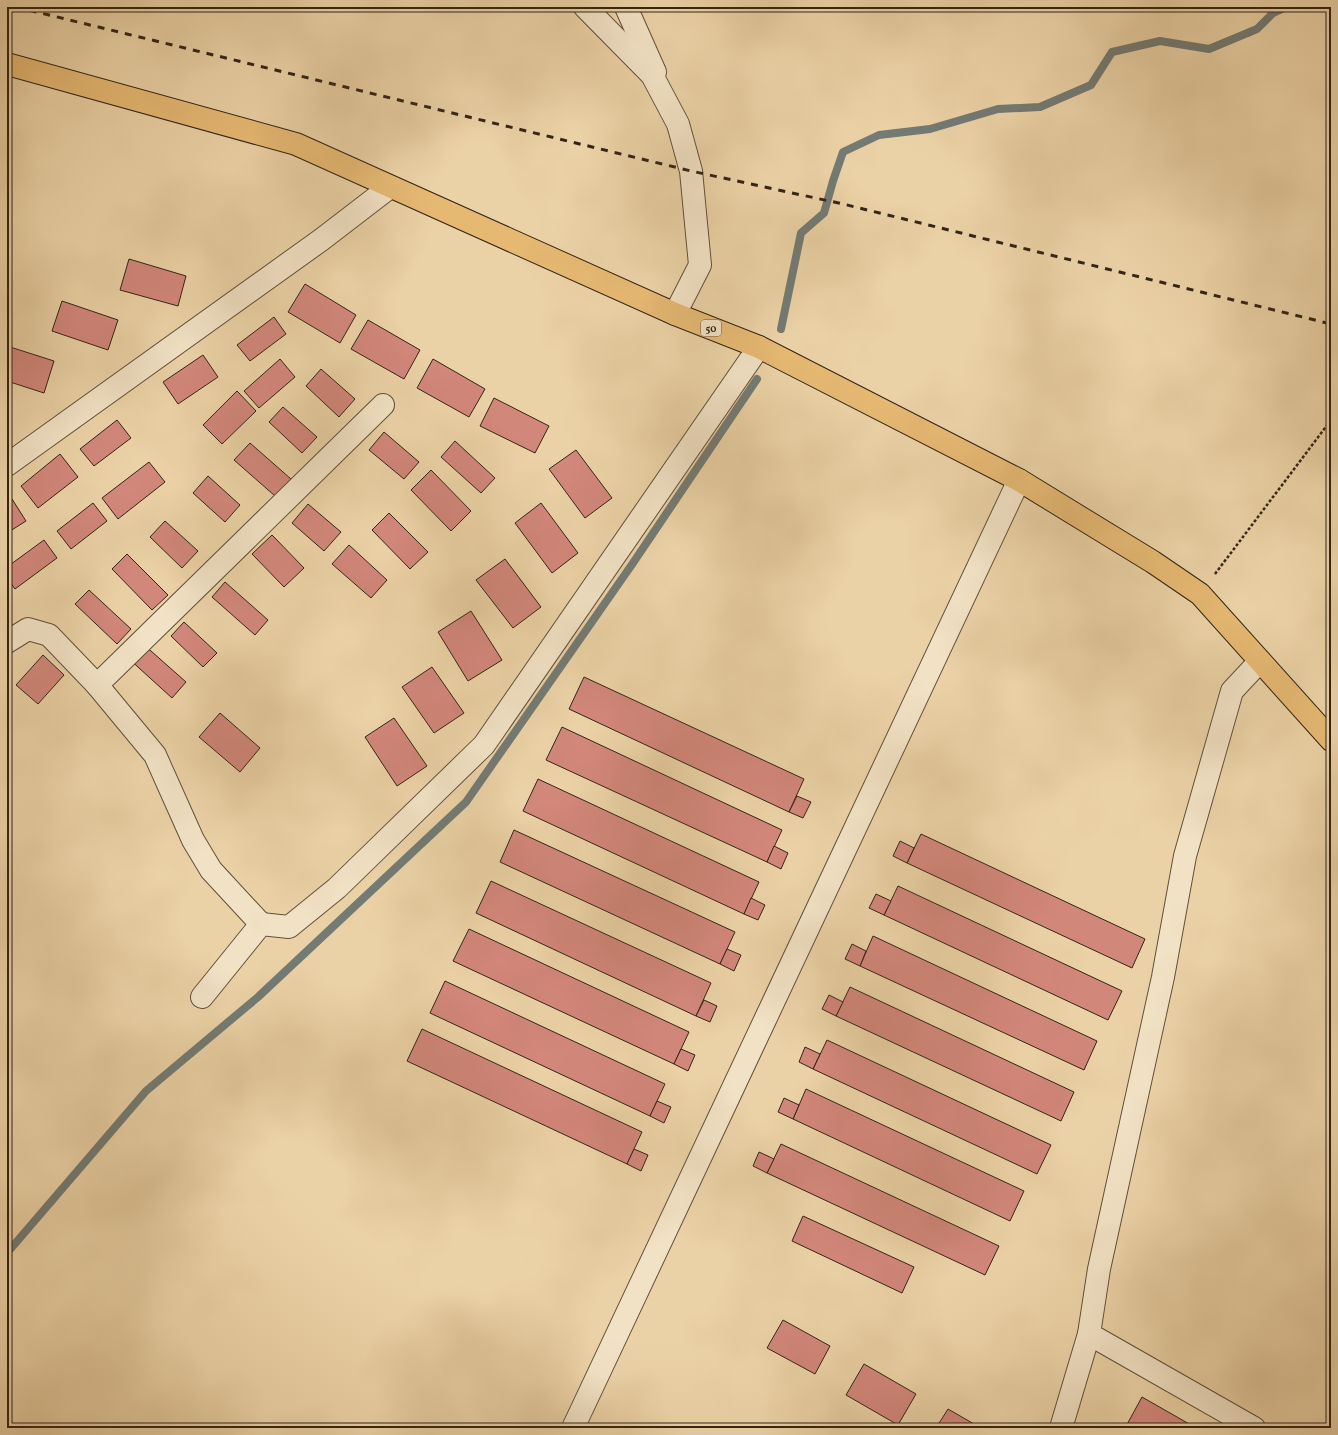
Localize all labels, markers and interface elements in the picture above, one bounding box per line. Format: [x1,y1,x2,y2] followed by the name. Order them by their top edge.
[701,320,721,336] road number: 50

